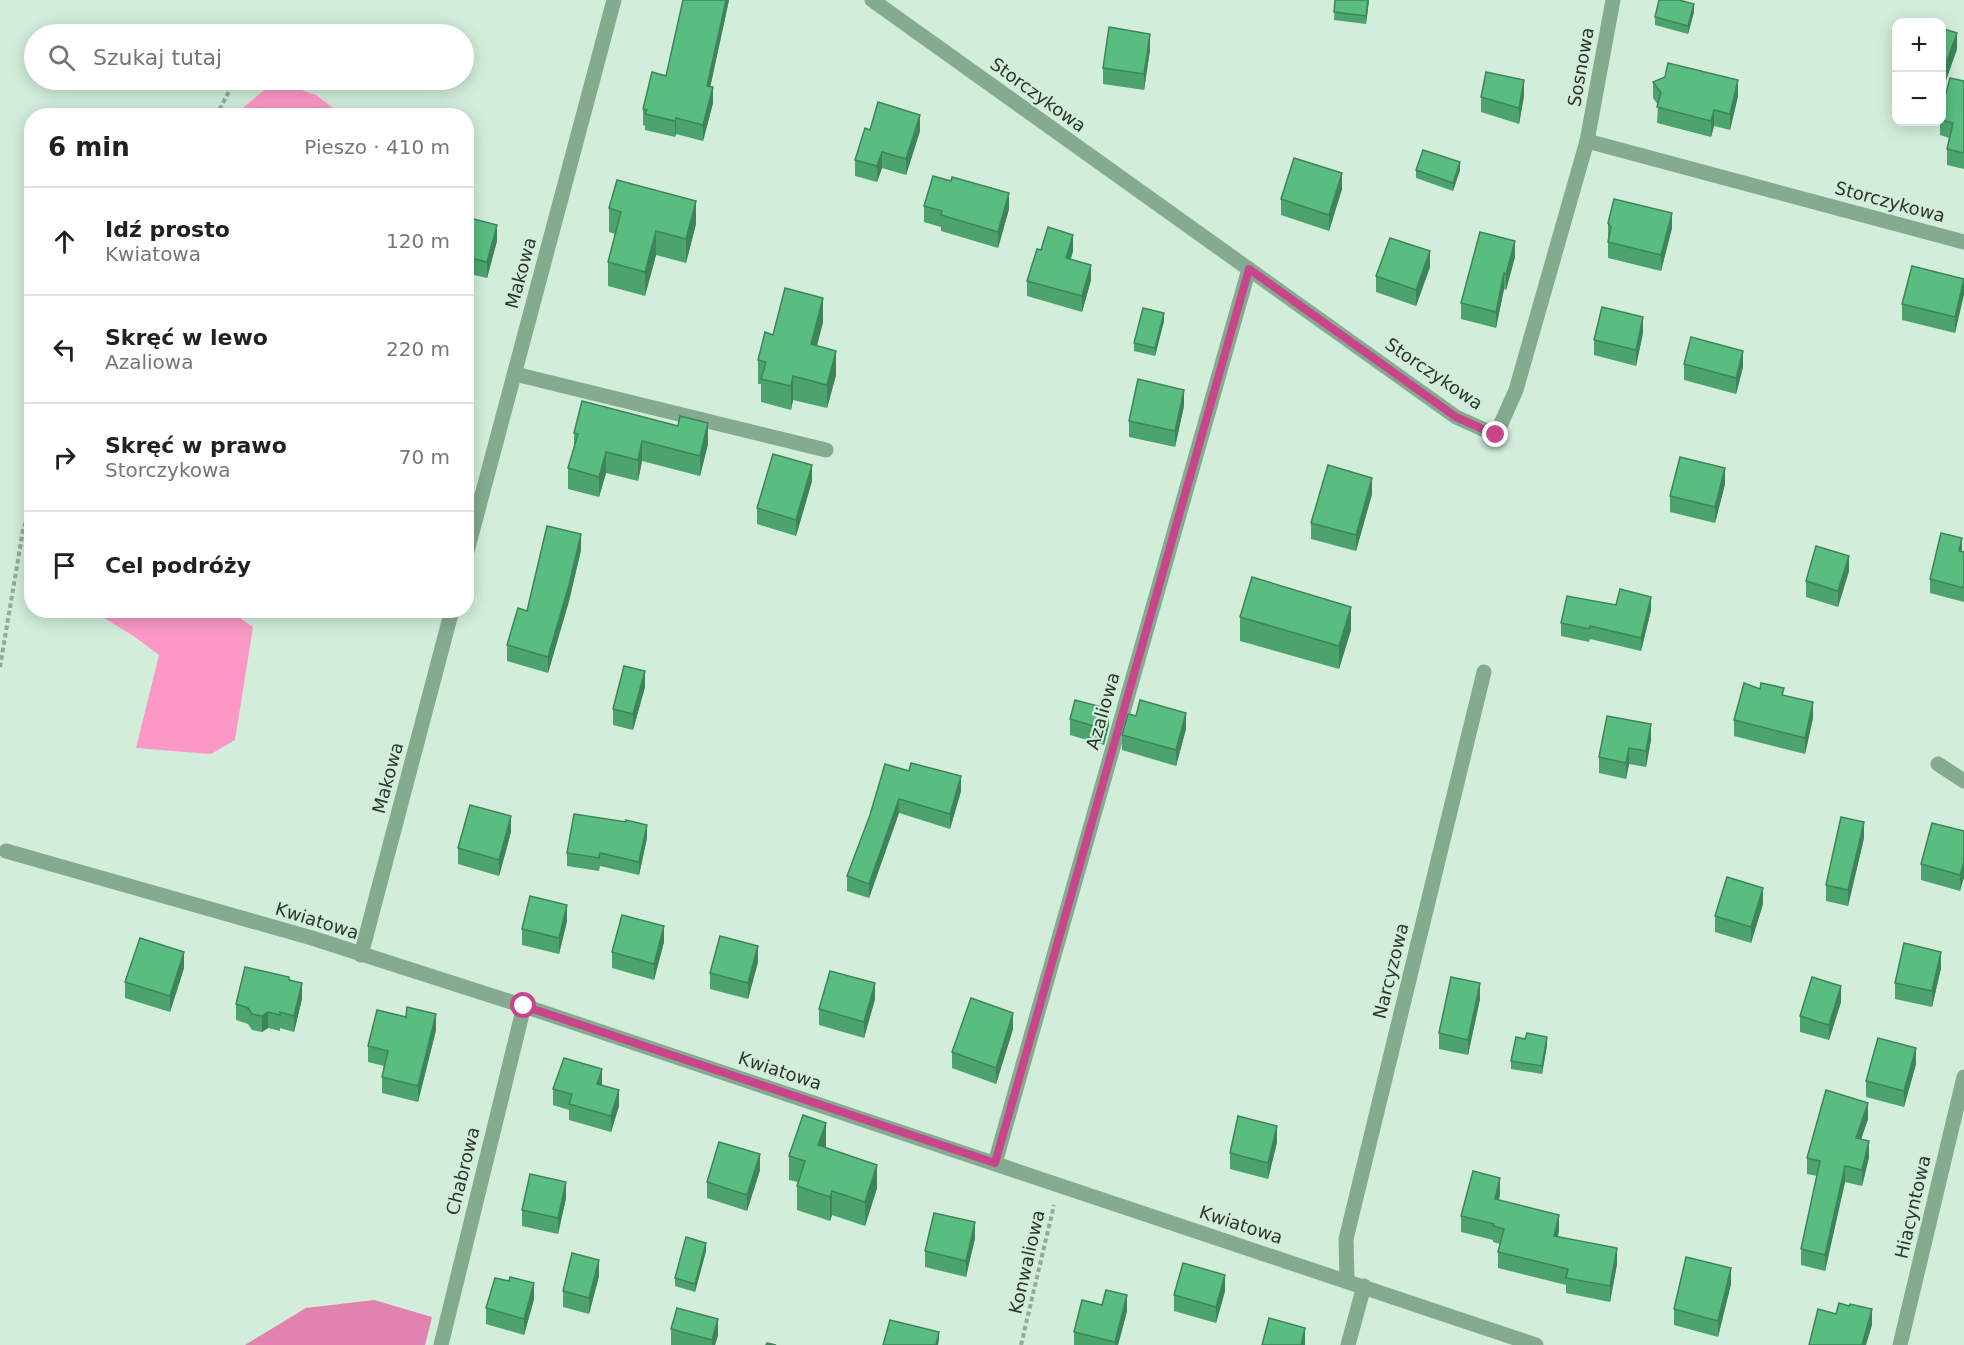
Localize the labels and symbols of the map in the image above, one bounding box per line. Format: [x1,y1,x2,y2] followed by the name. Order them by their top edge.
[1563,26,1598,108] street label: Sosnowa
[986,53,1090,136] street label: Storczykowa
[1833,177,1947,226] street label: Storczykowa
[501,235,540,311] street label: Makowa
[1382,333,1487,414] street label: Storczykowa
[1482,421,1508,447] route end
[1081,670,1124,752] street label: Azaliowa
[368,740,407,816] street label: Makowa
[273,898,362,943] street label: Kwiatowa
[1368,921,1413,1021] street label: Narcyzowa
[510,992,536,1018] route start
[736,1047,824,1094] street label: Kwiatowa
[441,1125,484,1217] street label: Chabrowa
[1890,1153,1935,1261] street label: Hiacyntowa
[1197,1201,1285,1248] street label: Kwiatowa
[1004,1208,1049,1316] street label: Konwaliowa

